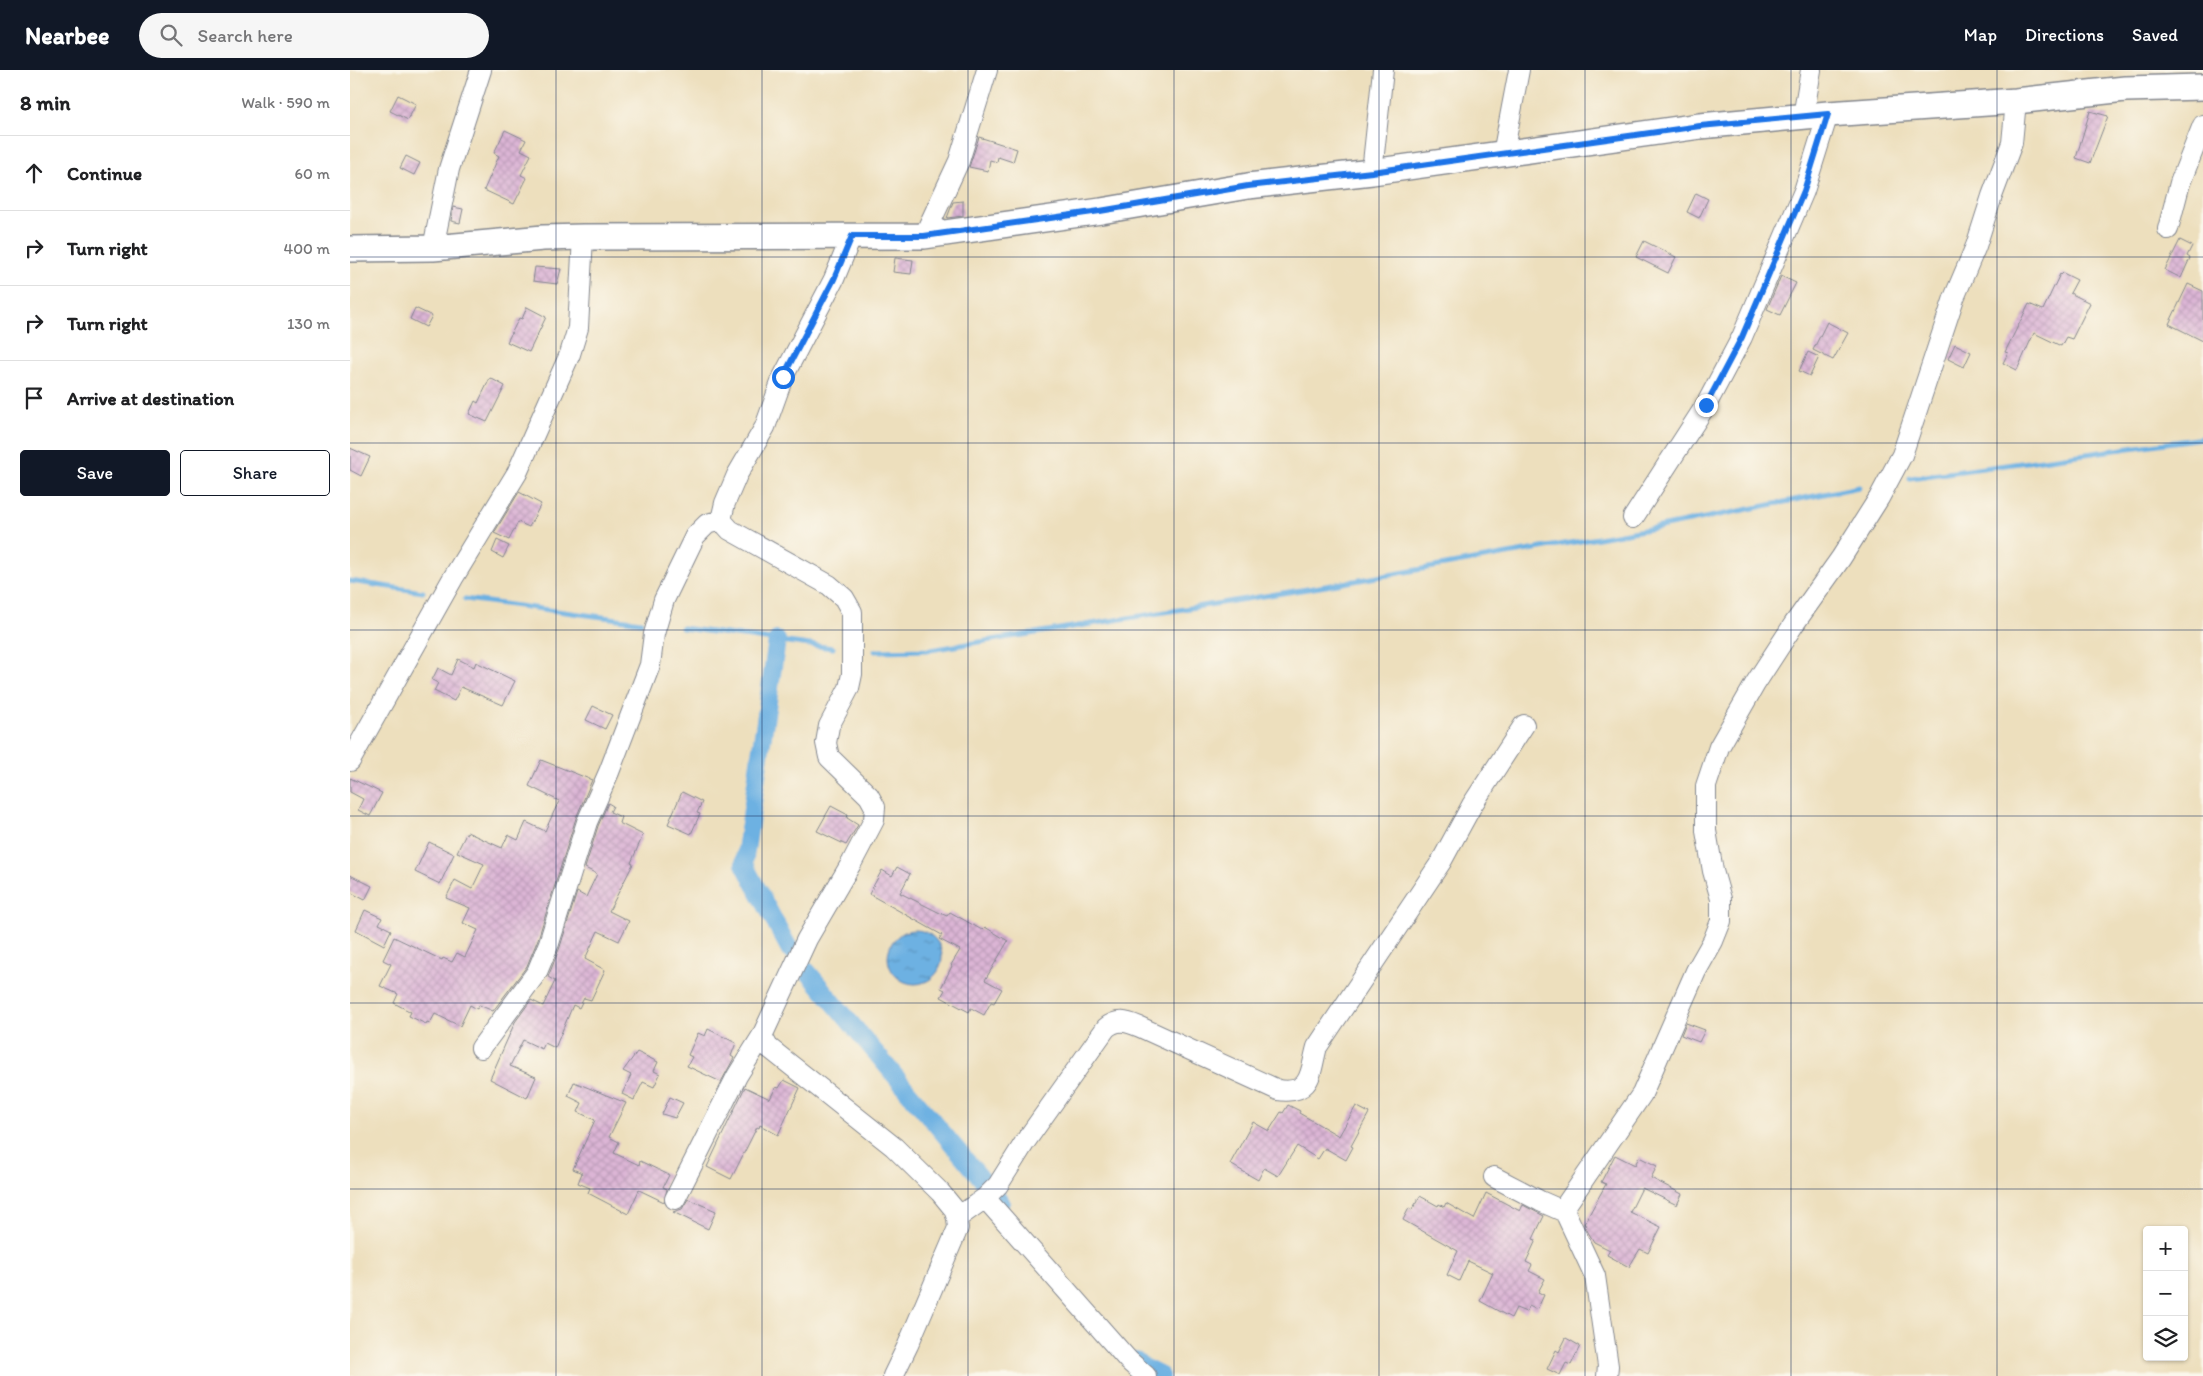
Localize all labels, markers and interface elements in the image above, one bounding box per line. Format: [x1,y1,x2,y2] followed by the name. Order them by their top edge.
[139,13,489,58] search box
[25,21,109,50] text: Nearbee
[157,21,185,49] icon: search
[197,24,293,47] text: Search here
[1964,24,1997,46] text: Map
[2025,24,2104,46] text: Directions
[2132,24,2178,46] text: Saved
[20,90,70,115] text: 8 min
[241,93,330,112] text: Walk · 590 m
[20,159,48,187] icon: ahead
[67,162,142,185] text: Continue
[295,164,330,183] text: 60 m
[20,234,48,262] icon: right
[67,237,148,260] text: Turn right
[284,239,330,258] text: 400 m
[20,309,48,337] icon: right
[67,312,148,335] text: Turn right
[287,314,330,333] text: 130 m
[772,366,795,389] route start
[20,384,48,412] icon: arrive
[67,387,234,410] text: Arrive at destination
[1695,394,1718,417] route end
[20,450,170,496] button: Save
[180,450,330,496] button: Share
[2143,1226,2188,1361] map controls
[2143,1226,2188,1271] button: +
[2143,1271,2188,1316] button: −
[2143,1316,2188,1361] button: layers

